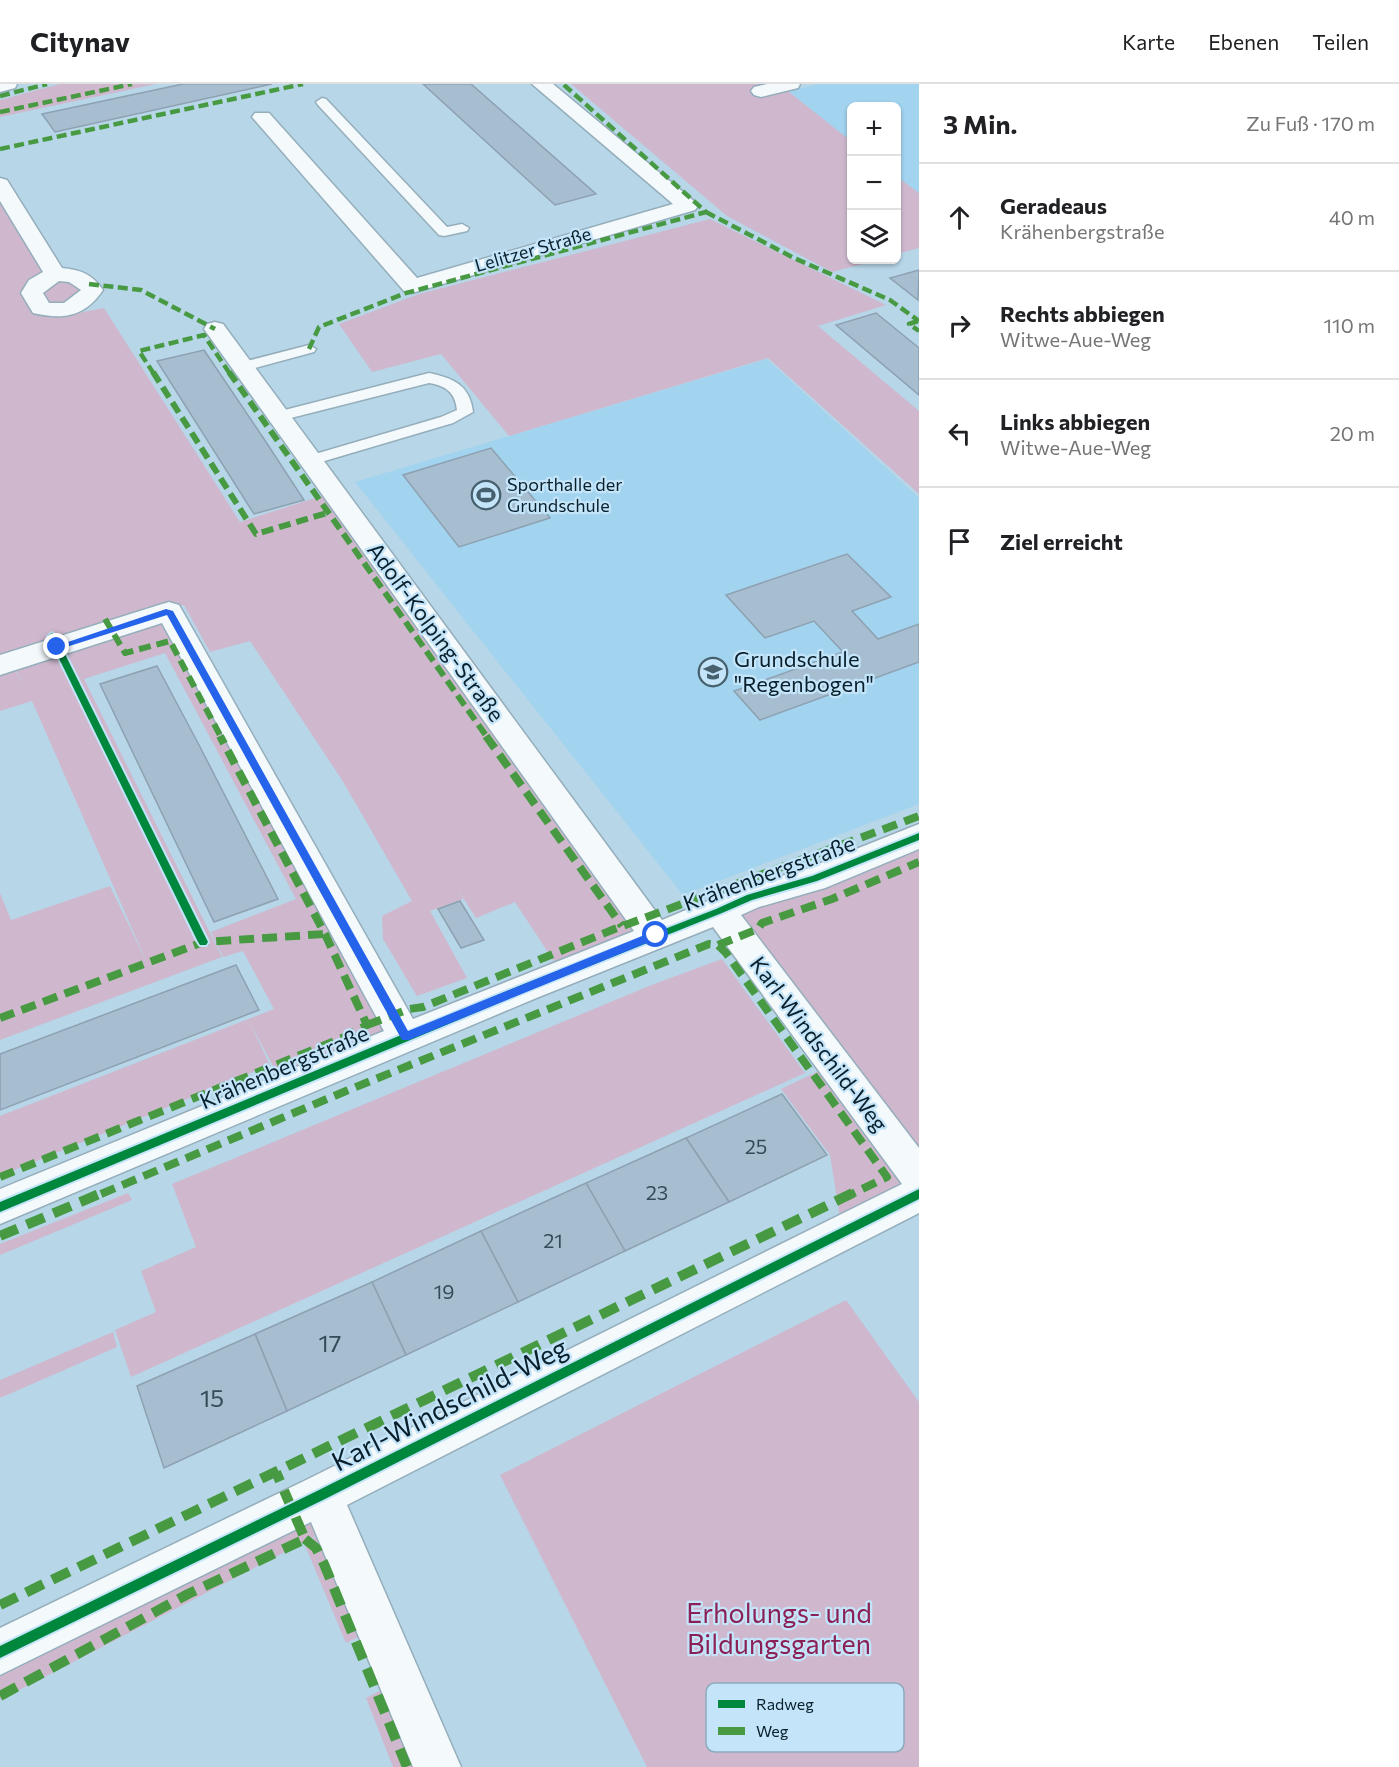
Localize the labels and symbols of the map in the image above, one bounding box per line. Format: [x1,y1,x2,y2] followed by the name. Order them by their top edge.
[472,222,593,276] street label: Lelitzer Straße
[507,473,622,516] place label: Sporthalle der Grundschule
[470,479,502,511] sports icon: Sporthalle der Grundschule
[362,537,511,727] street label: Adolf-Kolping-Straße
[43,633,69,659] route end
[734,645,874,697] place label: Grundschule "Regenbogen"
[697,656,729,688] school or university icon: Grundschule "Regenbogen"
[679,829,858,916] street label: Krähenbergstraße
[642,921,668,947] route start
[745,951,894,1137] street label: Karl-Windschild-Weg
[195,1019,372,1114] street label: Krähenbergstraße
[745,1134,767,1158] house number: 25
[646,1180,668,1204] house number: 23
[543,1228,563,1252] house number: 21
[434,1279,454,1303] house number: 19
[319,1328,341,1357] house number: 17
[326,1330,573,1477] street label: Karl-Windschild-Weg
[200,1383,224,1412] house number: 15
[686,1596,872,1660] park label: Erholungs- und Bildungsgarten
[706,1683,904,1752] legend
[756,1694,814,1713] text: Radweg
[756,1721,789,1740] text: Weg

